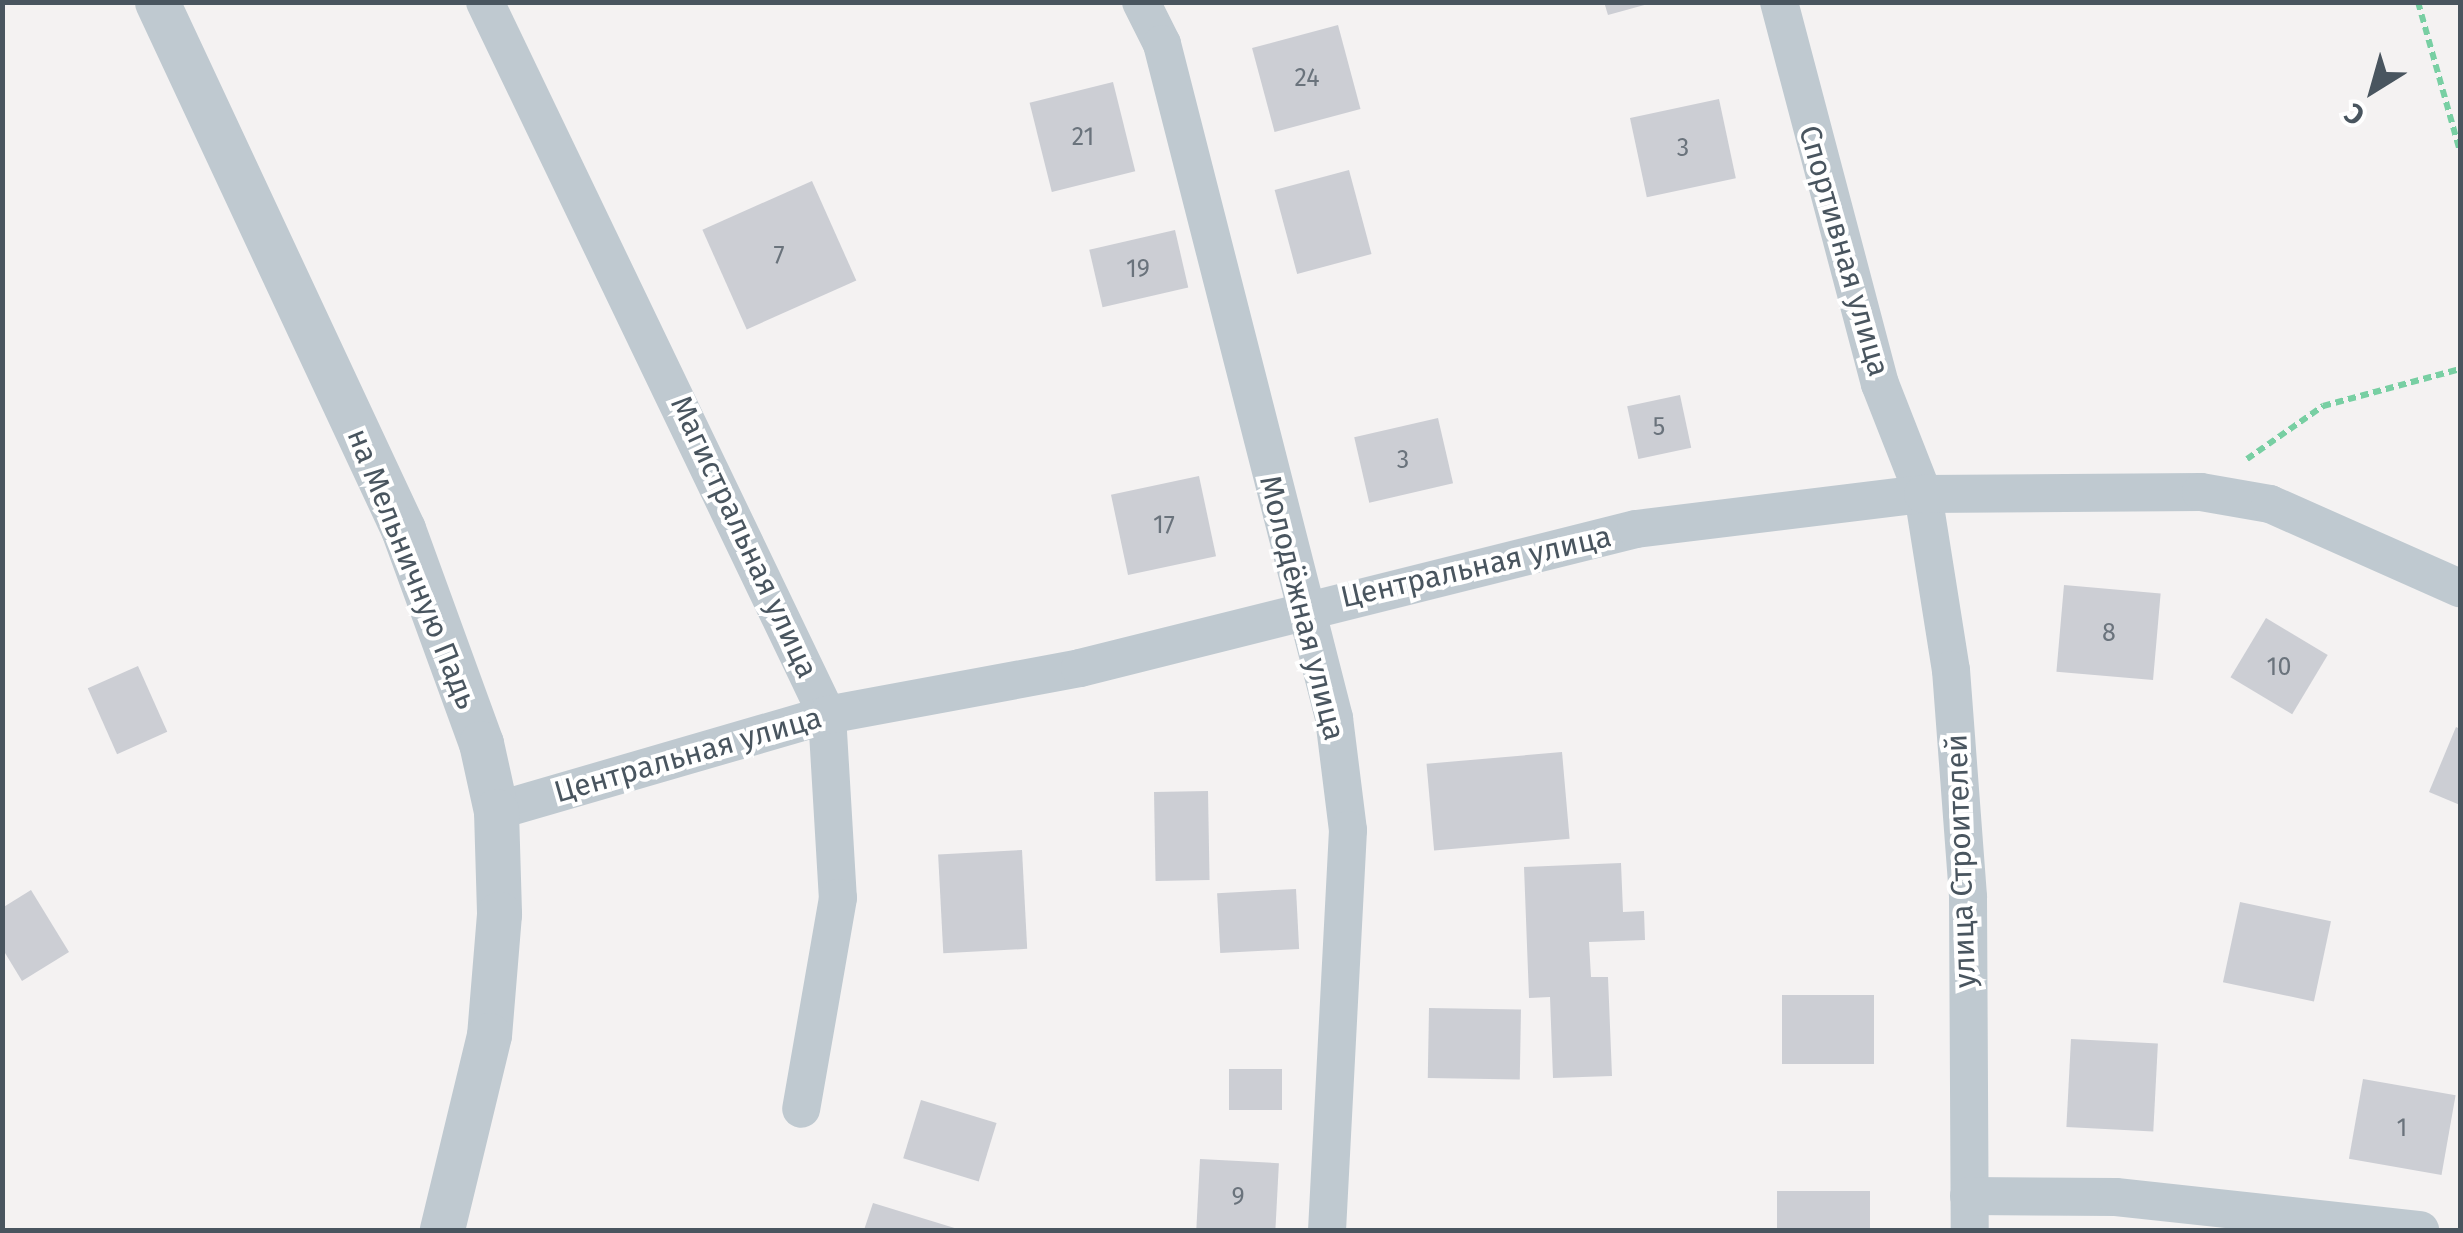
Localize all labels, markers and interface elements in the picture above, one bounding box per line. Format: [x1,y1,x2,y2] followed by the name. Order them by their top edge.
[2323,40,2423,140] north arrow
[1295,63,1319,93] house number: 24
[2338,96,2371,132] text: С
[1791,121,1897,381] street label: Спортивная улица
[1072,122,1094,152] house number: 21
[1677,133,1689,163] house number: 3
[773,240,785,270] house number: 7
[1126,254,1150,284] house number: 19
[663,390,825,684] street label: Магистральная улица
[1653,412,1665,442] house number: 5
[339,423,485,715] street label: на Мельничную Падь
[1397,445,1409,475] house number: 3
[1252,472,1352,744] street label: Молодёжная улица
[1153,510,1175,540] house number: 17
[1337,518,1615,616] street label: Центральная улица
[2102,618,2116,648] house number: 8
[2267,652,2291,682] house number: 10
[550,700,826,810] street label: Центральная улица
[1939,733,1983,989] street label: улица Строителей
[2397,1113,2407,1143] house number: 1
[1231,1182,1245,1212] house number: 9

